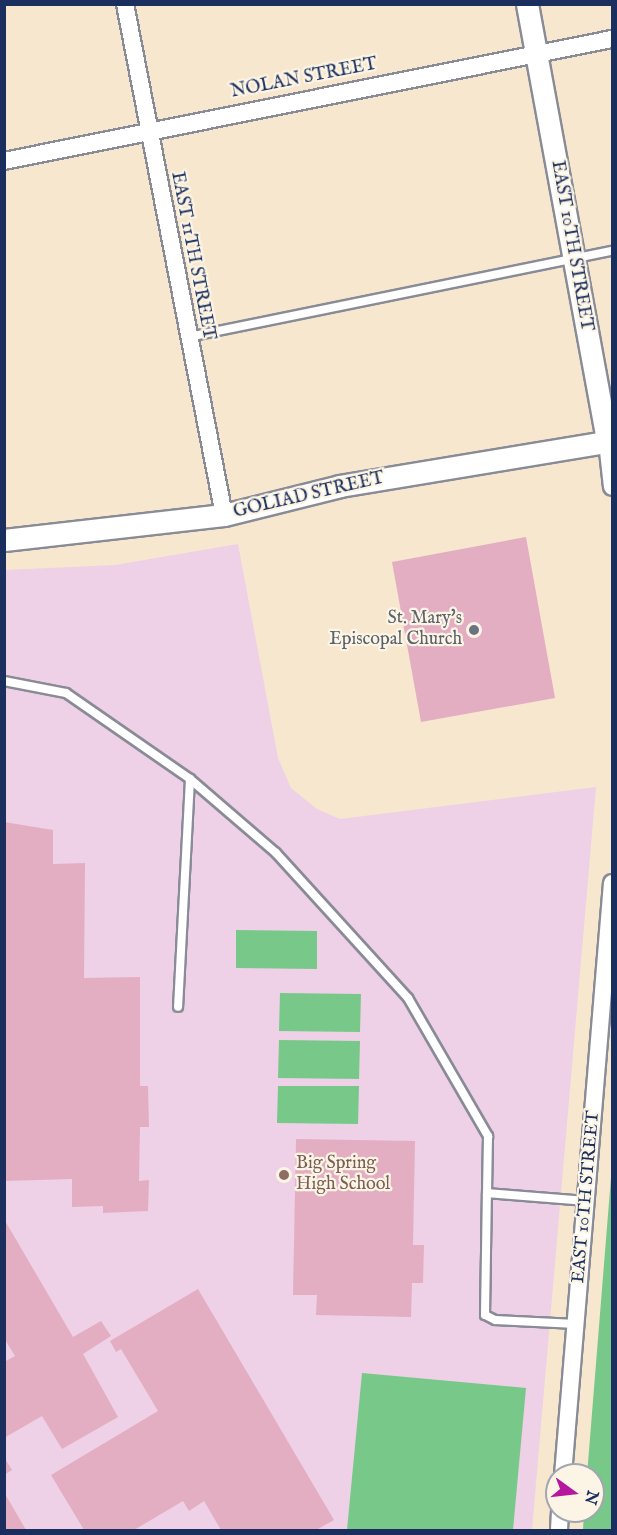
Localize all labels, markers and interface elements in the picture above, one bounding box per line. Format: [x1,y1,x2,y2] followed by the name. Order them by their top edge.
[229,54,379,104] street label: NOLAN STREET
[545,159,597,333] street label: EAST 10TH STREET
[165,170,219,342] street label: EAST 11TH STREET
[232,468,386,524] street label: GOLIAD STREET
[329,609,462,652] place label: St. Mary's Episcopal Church
[467,623,481,637] marker: St. Mary's Episcopal Church
[569,1110,605,1284] street label: EAST 10TH STREET
[296,1154,390,1196] place label: Big Spring High School
[277,1168,291,1182] marker: Big Spring High School
[545,1463,605,1523] north arrow
[579,1488,602,1506] text: N

